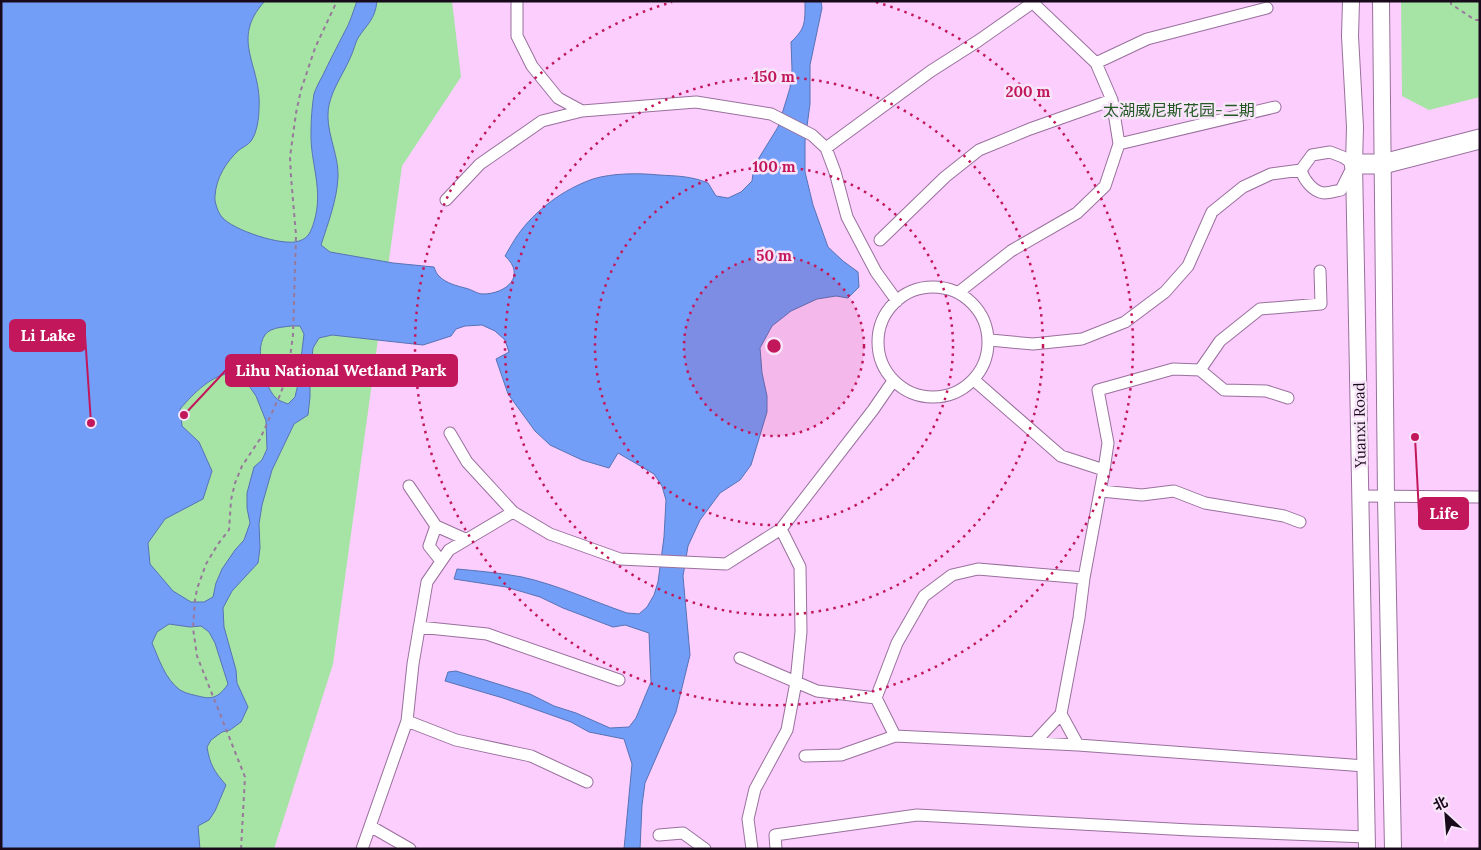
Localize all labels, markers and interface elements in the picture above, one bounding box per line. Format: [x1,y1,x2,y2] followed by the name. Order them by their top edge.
[753,67,795,86] text: 150 m
[1006,82,1051,101] text: 200 m
[1103,100,1255,120] district label: 太湖威尼斯花园-二期
[753,157,796,176] text: 100 m
[756,246,792,265] text: 50 m
[10,320,85,351] callout: Li Lake
[21,325,76,345] text: Li Lake
[765,337,783,355] centre of rings
[226,355,457,386] callout: Lihu National Wetland Park
[236,360,447,380] text: Lihu National Wetland Park
[1349,382,1370,469] street label: Yuanxi Road
[1419,498,1468,529] callout: Life
[1429,503,1459,523] text: Life
[1421,790,1471,840] north arrow
[1430,792,1451,814] text: 北

